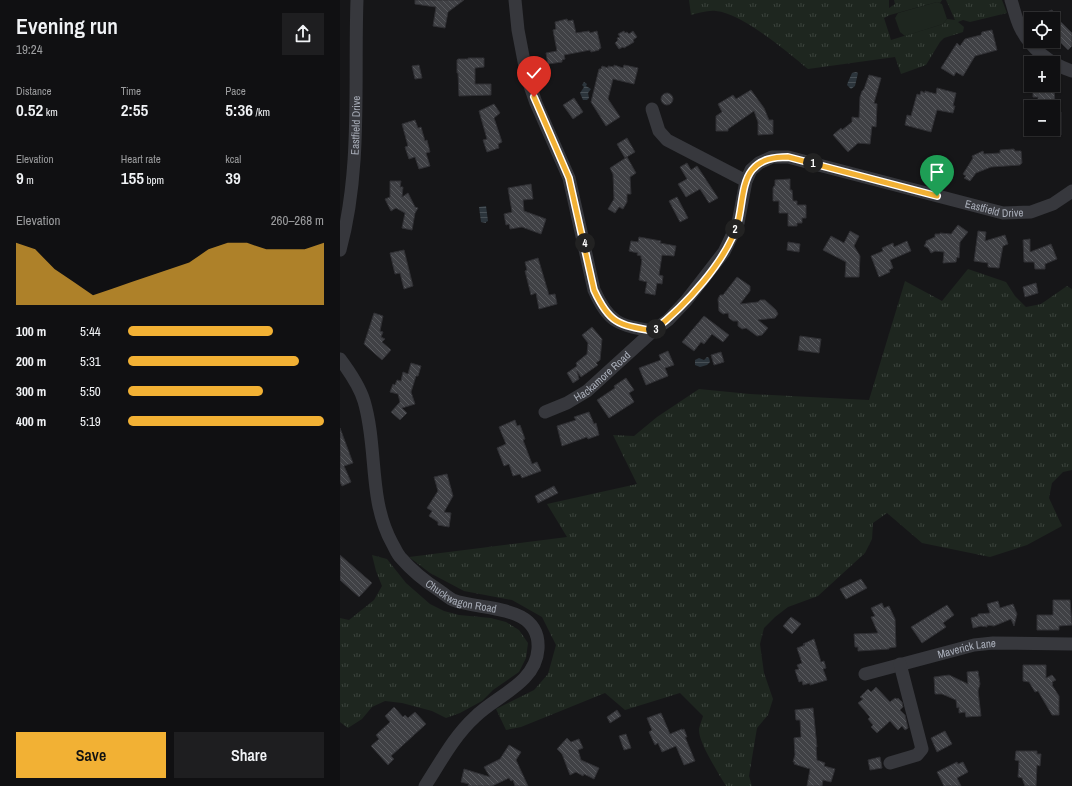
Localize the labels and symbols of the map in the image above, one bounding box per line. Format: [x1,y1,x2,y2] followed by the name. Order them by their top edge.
[517,56,551,97] pin
[347,96,363,155] street label: Eastfield Drive
[803,153,823,173] pin: 1
[920,155,954,196] pin
[964,196,1024,220] street label: Eastfield Drive
[725,219,745,239] pin: 2
[575,233,595,253] pin: 4
[646,319,666,339] pin: 3
[571,348,633,404] street label: Hackamore Road
[423,576,498,616] street label: Chuckwagon Road
[936,636,996,661] street label: Maverick Lane

